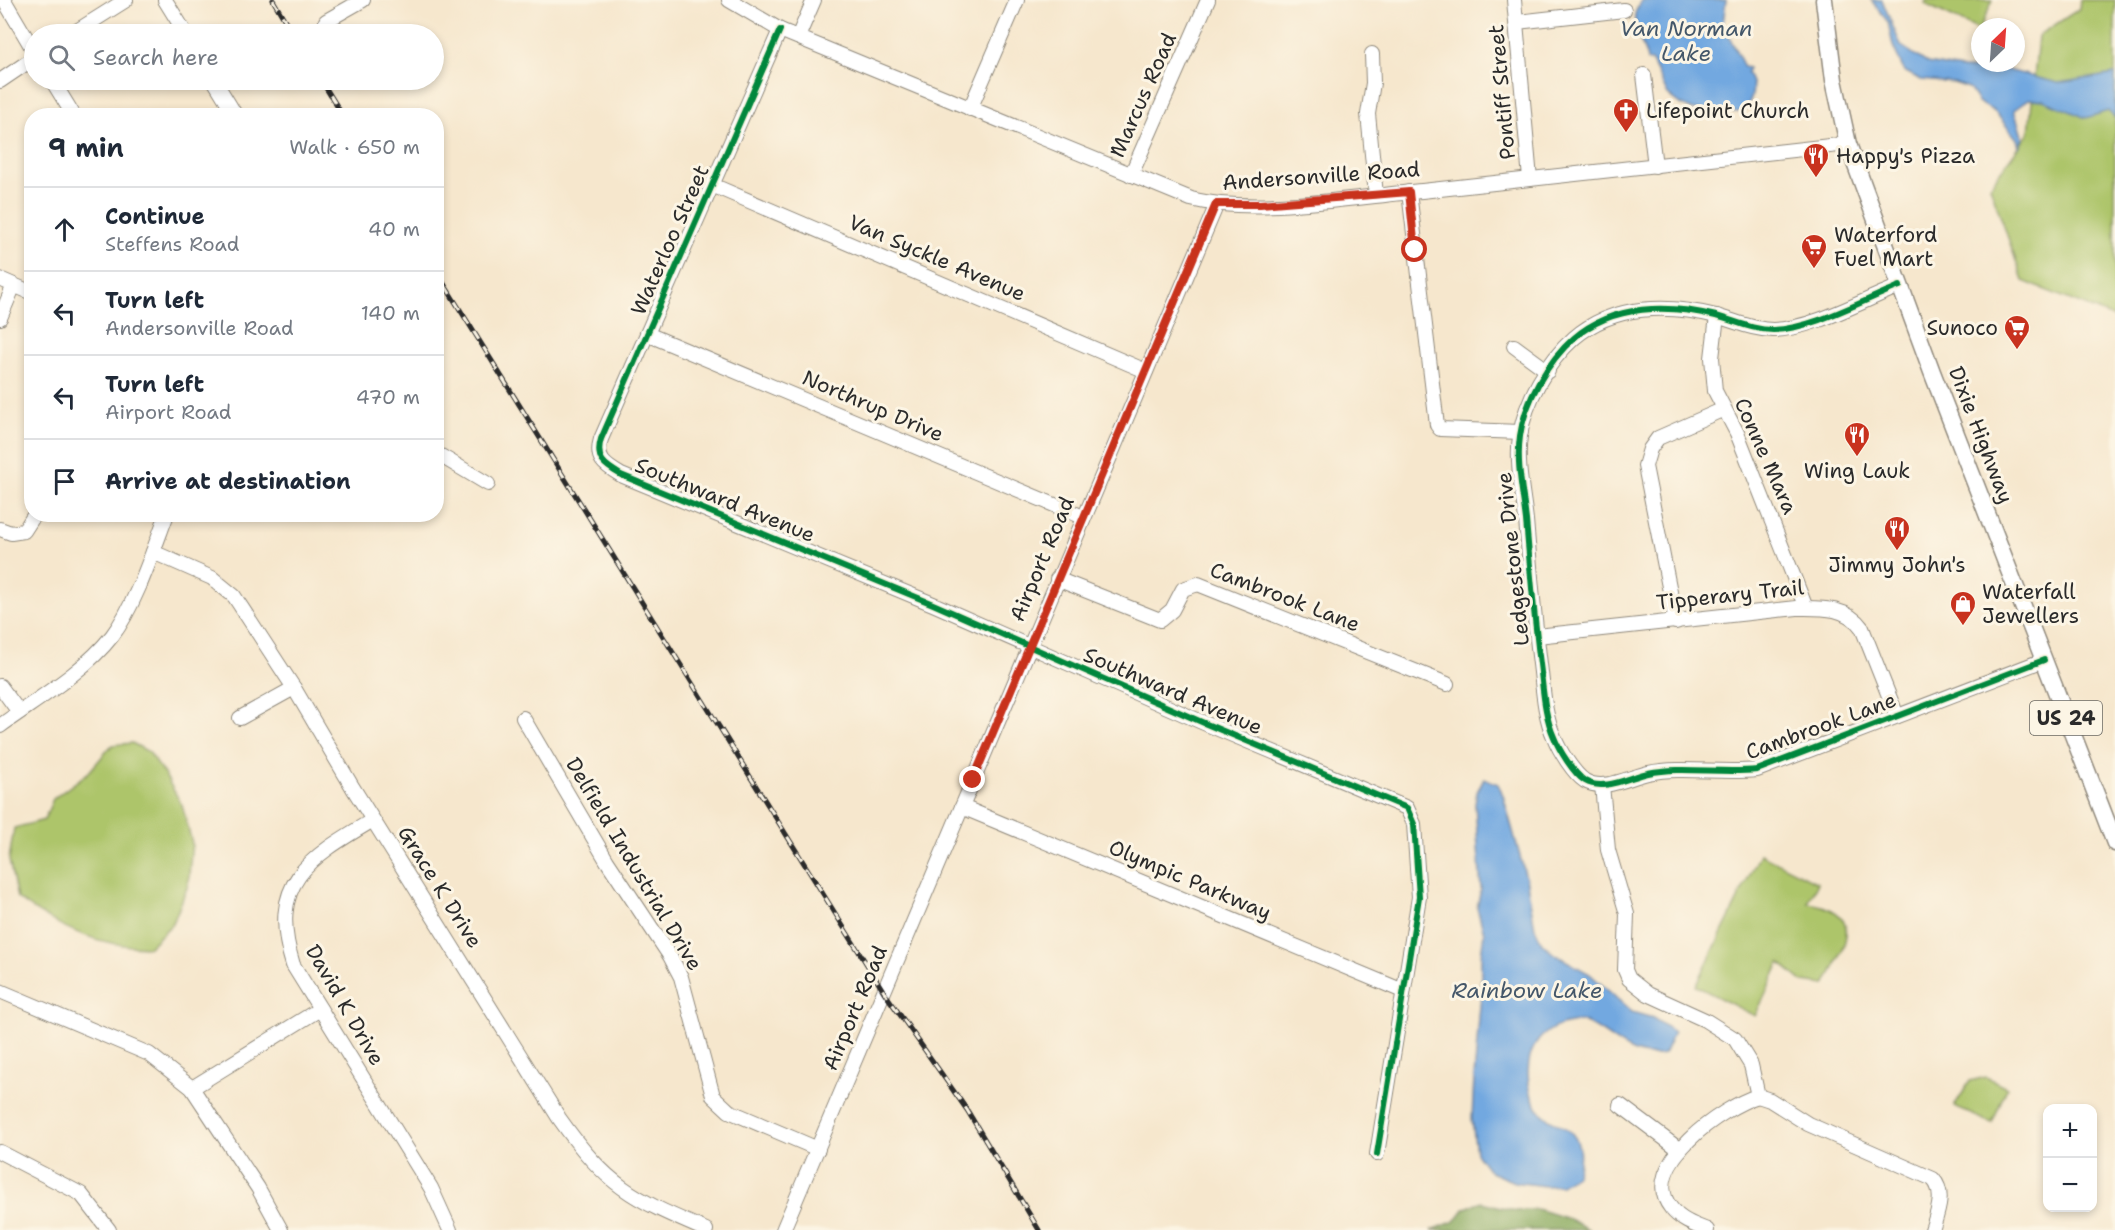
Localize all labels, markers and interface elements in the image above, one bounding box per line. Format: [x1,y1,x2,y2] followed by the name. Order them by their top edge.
[1619,14,1753,68] water label: Van Norman Lake
[1971,18,2025,72] north arrow
[1482,23,1522,161] street label: Pontiff Street
[24,24,444,90] search box
[1103,28,1183,162] street label: Marcus Road
[45,41,78,74] icon: search
[93,43,219,72] text: Search here
[1611,96,1641,134] church icon: Lifepoint Church
[1646,97,1810,125] place label: Lifepoint Church
[48,130,124,165] text: 9 min
[289,134,420,160] text: Walk · 650 m
[1801,141,1831,179] restaurant icon: Happy's Pizza
[1836,142,1975,170] place label: Happy's Pizza
[1221,155,1421,197] street label: Andersonville Road
[624,160,716,320] street label: Waterloo Street
[105,202,205,231] text: Continue
[844,208,1030,308] street label: Van Syckle Avenue
[48,213,81,246] icon: ahead
[368,216,420,242] text: 40 m
[1834,221,1937,273] place label: Waterford Fuel Mart
[105,231,240,257] text: Steffens Road
[1799,232,1829,270] supermarket icon: Waterford Fuel Mart
[1401,236,1427,262] route start
[105,286,204,315] text: Turn left
[48,297,81,330] icon: left
[361,300,420,326] text: 140 m
[2002,313,2032,351] supermarket icon: Sunoco
[1927,314,1998,342] place label: Sunoco
[105,315,294,341] text: Andersonville Road
[1942,363,2020,507] street label: Dixie Highway
[798,364,948,448] street label: Northrup Drive
[105,370,204,399] text: Turn left
[48,381,81,414] icon: left
[356,384,420,410] text: 470 m
[1728,394,1804,518] street label: Conne Mara
[105,399,232,425] text: Airport Road
[1842,420,1872,458] restaurant icon: Wing Lauk
[631,451,819,549] street label: Southward Avenue
[1804,457,1910,485] place label: Wing Lauk
[48,465,81,498] icon: arrive
[105,467,351,496] text: Arrive at destination
[1490,471,1536,647] street label: Ledgestone Drive
[1003,492,1081,626] street label: Airport Road
[1882,514,1912,552] restaurant icon: Jimmy John's
[1828,551,1966,579] place label: Jimmy John's
[1206,556,1364,638] street label: Cambrook Lane
[1655,573,1806,617] street label: Tipperary Trail
[1982,578,2079,630] place label: Waterfall Jewellers
[1948,589,1978,627] shop icon: Waterfall Jewellers
[1079,641,1267,741] street label: Southward Avenue
[1742,686,1900,766] street label: Cambrook Lane
[2030,701,2102,735] road number: US 24
[559,752,709,976] street label: Delfield Industrial Drive
[959,766,985,792] route end
[391,821,489,953] street label: Grace K Drive
[1105,833,1275,927] street label: Olympic Parkway
[299,939,391,1071] street label: David K Drive
[816,941,894,1075] street label: Airport Road
[1451,976,1603,1005] water label: Rainbow Lake
[2043,1104,2097,1212] map controls
[2043,1104,2097,1158] button: +
[2043,1158,2097,1212] button: −

